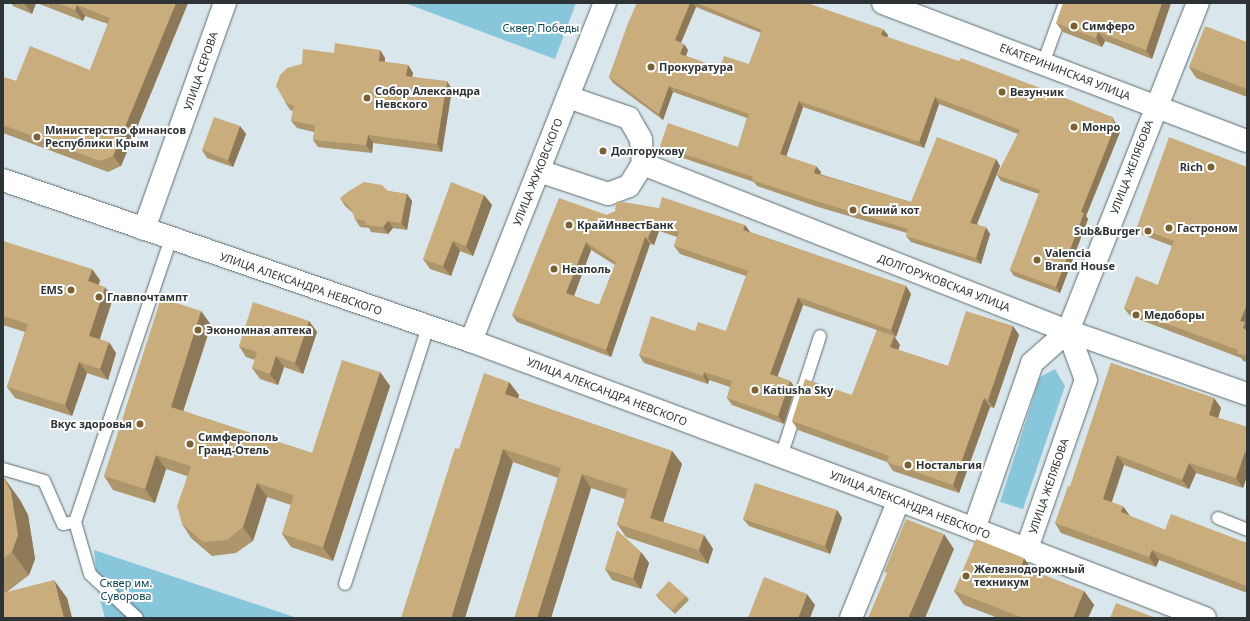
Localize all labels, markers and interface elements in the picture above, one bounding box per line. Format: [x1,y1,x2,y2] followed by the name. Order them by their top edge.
[1082,19,1135,33] place label: Симферо
[503,21,579,35] park label: Сквер Победы
[1069,21,1079,31] marker: Симферо
[181,30,221,112] street label: УЛИЦА СЕРОВА
[998,41,1132,103] street label: ЕКАТЕРИНИНСКАЯ УЛИЦА
[659,60,733,74] place label: Прокуратура
[646,62,656,72] marker: Прокуратура
[375,85,480,111] place label: Собор Александра Невского
[1010,85,1064,99] place label: Везунчик
[997,87,1007,97] marker: Везунчик
[362,93,372,103] marker: Собор Александра Невского
[510,116,566,228] street label: УЛИЦА ЖУКОВСКОГО
[1108,118,1156,216] street label: УЛИЦА ЖЕЛЯБОВА
[1082,120,1120,134] place label: Монро
[1069,122,1079,132] marker: Монро
[45,124,186,150] place label: Министерство финансов Республики Крым
[32,132,42,142] marker: Министерство финансов Республики Крым
[611,144,684,158] place label: Долгорукову
[598,146,608,156] marker: Долгорукову
[1180,160,1203,174] place label: Rich
[1206,162,1216,172] marker: Rich
[861,203,919,217] place label: Синий кот
[848,205,858,215] marker: Синий кот
[577,218,673,232] place label: КрайИнвестБанк
[564,220,574,230] marker: КрайИнвестБанк
[1177,221,1238,235] place label: Гастроном
[1164,223,1174,233] marker: Гастроном
[1074,224,1140,238] place label: Sub&Burger
[1143,226,1153,236] marker: Sub&Burger
[1045,247,1115,273] place label: Valencia Brand House
[218,250,384,318] street label: УЛИЦА АЛЕКСАНДРА НЕВСКОГО
[876,252,1012,314] street label: ДОЛГОРУКОВСКАЯ УЛИЦА
[1032,255,1042,265] marker: Valencia Brand House
[562,262,611,276] place label: Неаполь
[549,264,559,274] marker: Неаполь
[40,283,63,297] place label: EMS
[66,285,76,295] marker: EMS
[107,290,188,304] place label: Главпочтампт
[94,292,104,302] marker: Главпочтампт
[1144,308,1205,322] place label: Медоборы
[1131,310,1141,320] marker: Медоборы
[206,323,312,337] place label: Экономная аптека
[193,325,203,335] marker: Экономная аптека
[525,355,689,429] street label: УЛИЦА АЛЕКСАНДРА НЕВСКОГО
[763,383,833,397] place label: Katiusha Sky
[750,385,760,395] marker: Katiusha Sky
[51,417,132,431] place label: Вкус здоровья
[135,419,145,429] marker: Вкус здоровья
[198,431,278,457] place label: Симферополь Гранд-Отель
[1027,437,1071,535] street label: УЛИЦА ЖЕЛЯБОВА
[185,439,195,449] marker: Симферополь Гранд-Отель
[916,458,982,472] place label: Ностальгия
[903,460,913,470] marker: Ностальгия
[828,468,992,542] street label: УЛИЦА АЛЕКСАНДРА НЕВСКОГО
[974,563,1085,589] place label: Железнодорожный техникум
[961,571,971,581] marker: Железнодорожный техникум
[100,577,152,603] park label: Сквер им. Суворова

